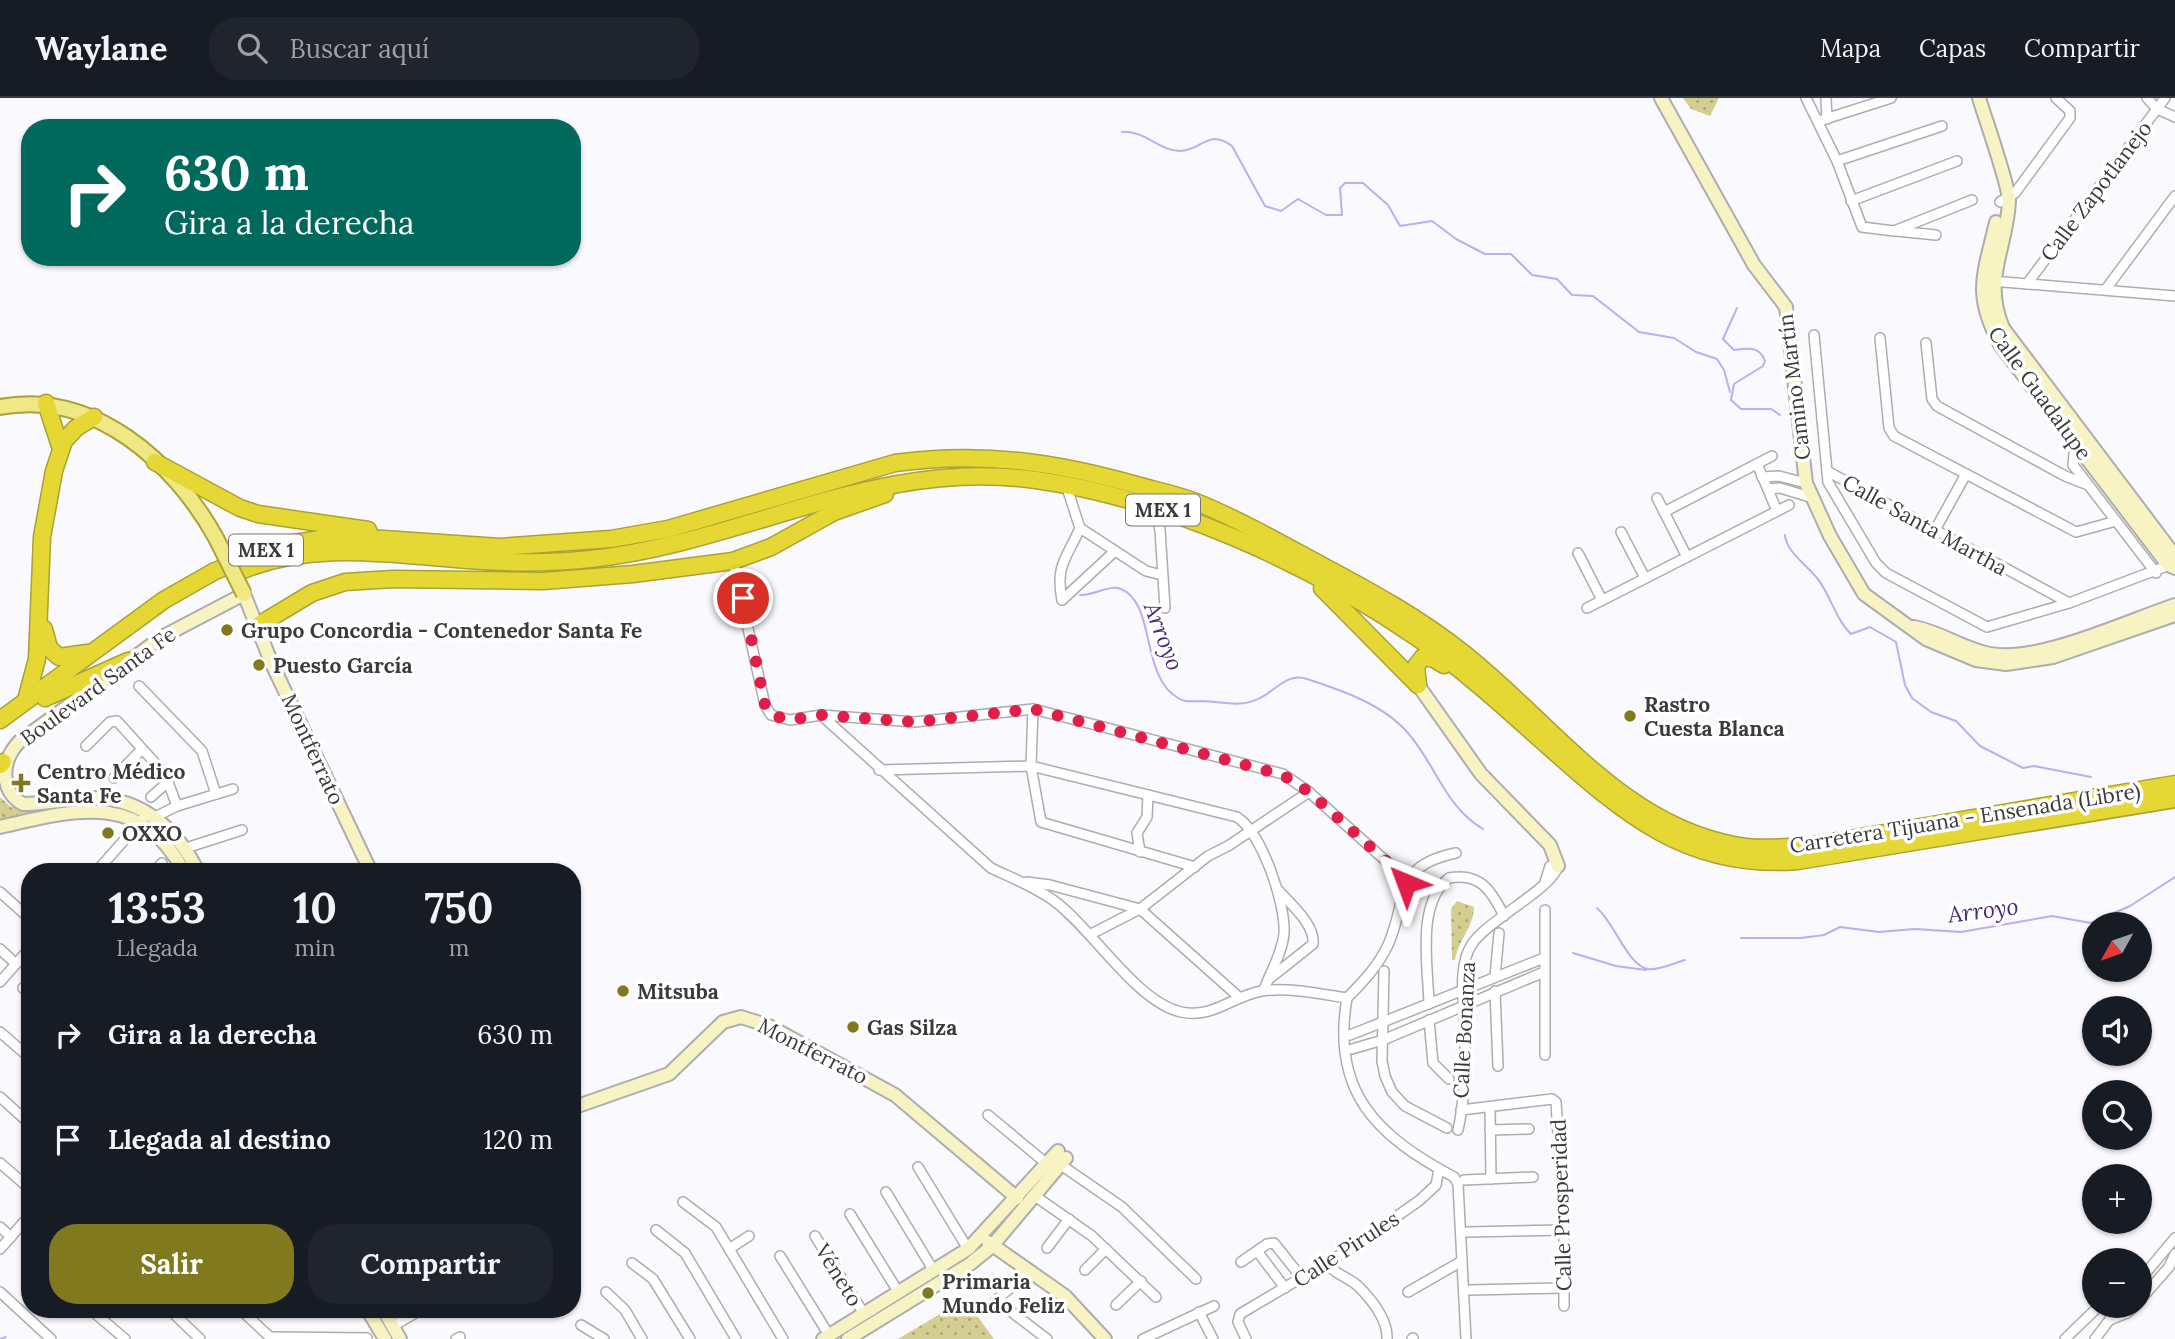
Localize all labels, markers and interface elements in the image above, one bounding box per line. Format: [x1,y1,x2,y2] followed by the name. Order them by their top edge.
[209,17,699,80] search box
[35,27,167,69] text: Waylane
[233,29,271,67] icon: search
[289,32,429,65] text: Buscar aquí
[1820,33,1881,64] text: Mapa
[1919,33,1986,64] text: Capas
[2024,33,2140,64] text: Compartir
[2034,115,2158,267] street label: Calle Zapotlanejo
[164,141,309,203] text: 630 m
[49,147,140,238] icon: right
[164,202,414,243] text: Gira a la derecha
[1772,312,1816,462] street label: Camino Martín
[1982,321,2098,465] street label: Calle Guadalupe
[1838,468,2012,582] street label: Calle Santa Martha
[1126,494,1200,526] road number: MEX 1
[229,534,303,565] road number: MEX 1
[713,568,773,628] pin
[724,579,762,617] icon: arrive
[1137,597,1190,674] water label: Arroyo
[241,617,642,644] place label: Grupo Concordia - Contenedor Santa Fe
[15,621,181,751] street label: Boulevard Santa Fe
[219,622,235,638] marker: Grupo Concordia - Contenedor Santa Fe
[273,652,412,679] place label: Puesto García
[251,657,267,673] marker: Puesto García
[275,689,351,809] street label: Montferrato
[1644,691,1785,742] place label: Rastro Cuesta Blanca
[1622,708,1638,724] marker: Rastro Cuesta Blanca
[37,758,185,809] place label: Centro Médico Santa Fe
[11,773,31,793] marker: Centro Médico Santa Fe
[1788,777,2142,859] street label: Carretera Tijuana - Ensenada (Libre)
[122,820,182,847] place label: OXXO
[100,825,116,841] marker: OXXO
[1369,846,1443,920] position arrow
[108,881,206,935] text: 13:53
[293,881,337,935] text: 10
[424,881,494,935] text: 750
[1945,891,2020,929] water label: Arroyo
[2082,912,2152,982] north arrow
[2082,912,2152,1318] map controls
[116,933,198,962] text: Llegada
[295,933,336,962] text: min
[449,933,469,962] text: m
[1447,961,1481,1099] street label: Calle Bonanza
[637,978,719,1005] place label: Mitsuba
[615,983,631,999] marker: Mitsuba
[2082,996,2152,1066] button: sound
[754,1012,872,1090] street label: Montferrato
[867,1014,957,1041] place label: Gas Silza
[49,1016,87,1054] icon: right
[108,1018,317,1051] text: Gira a la derecha
[477,1018,553,1051] text: 630 m
[845,1019,861,1035] marker: Gas Silza
[2082,1080,2152,1150] button: search
[1545,1118,1577,1292] street label: Calle Prosperidad
[49,1121,87,1159] icon: arrive
[108,1123,331,1156] text: Llegada al destino
[483,1123,553,1156] text: 120 m
[2082,1164,2152,1234] button: +
[1288,1205,1404,1293] street label: Calle Pirules
[49,1224,294,1304] button: Salir
[308,1224,553,1304] button: Compartir
[809,1238,869,1311] street label: Véneto
[2082,1248,2152,1318] button: −
[942,1268,1065,1319] place label: Primaria Mundo Feliz
[920,1285,936,1301] marker: Primaria Mundo Feliz

